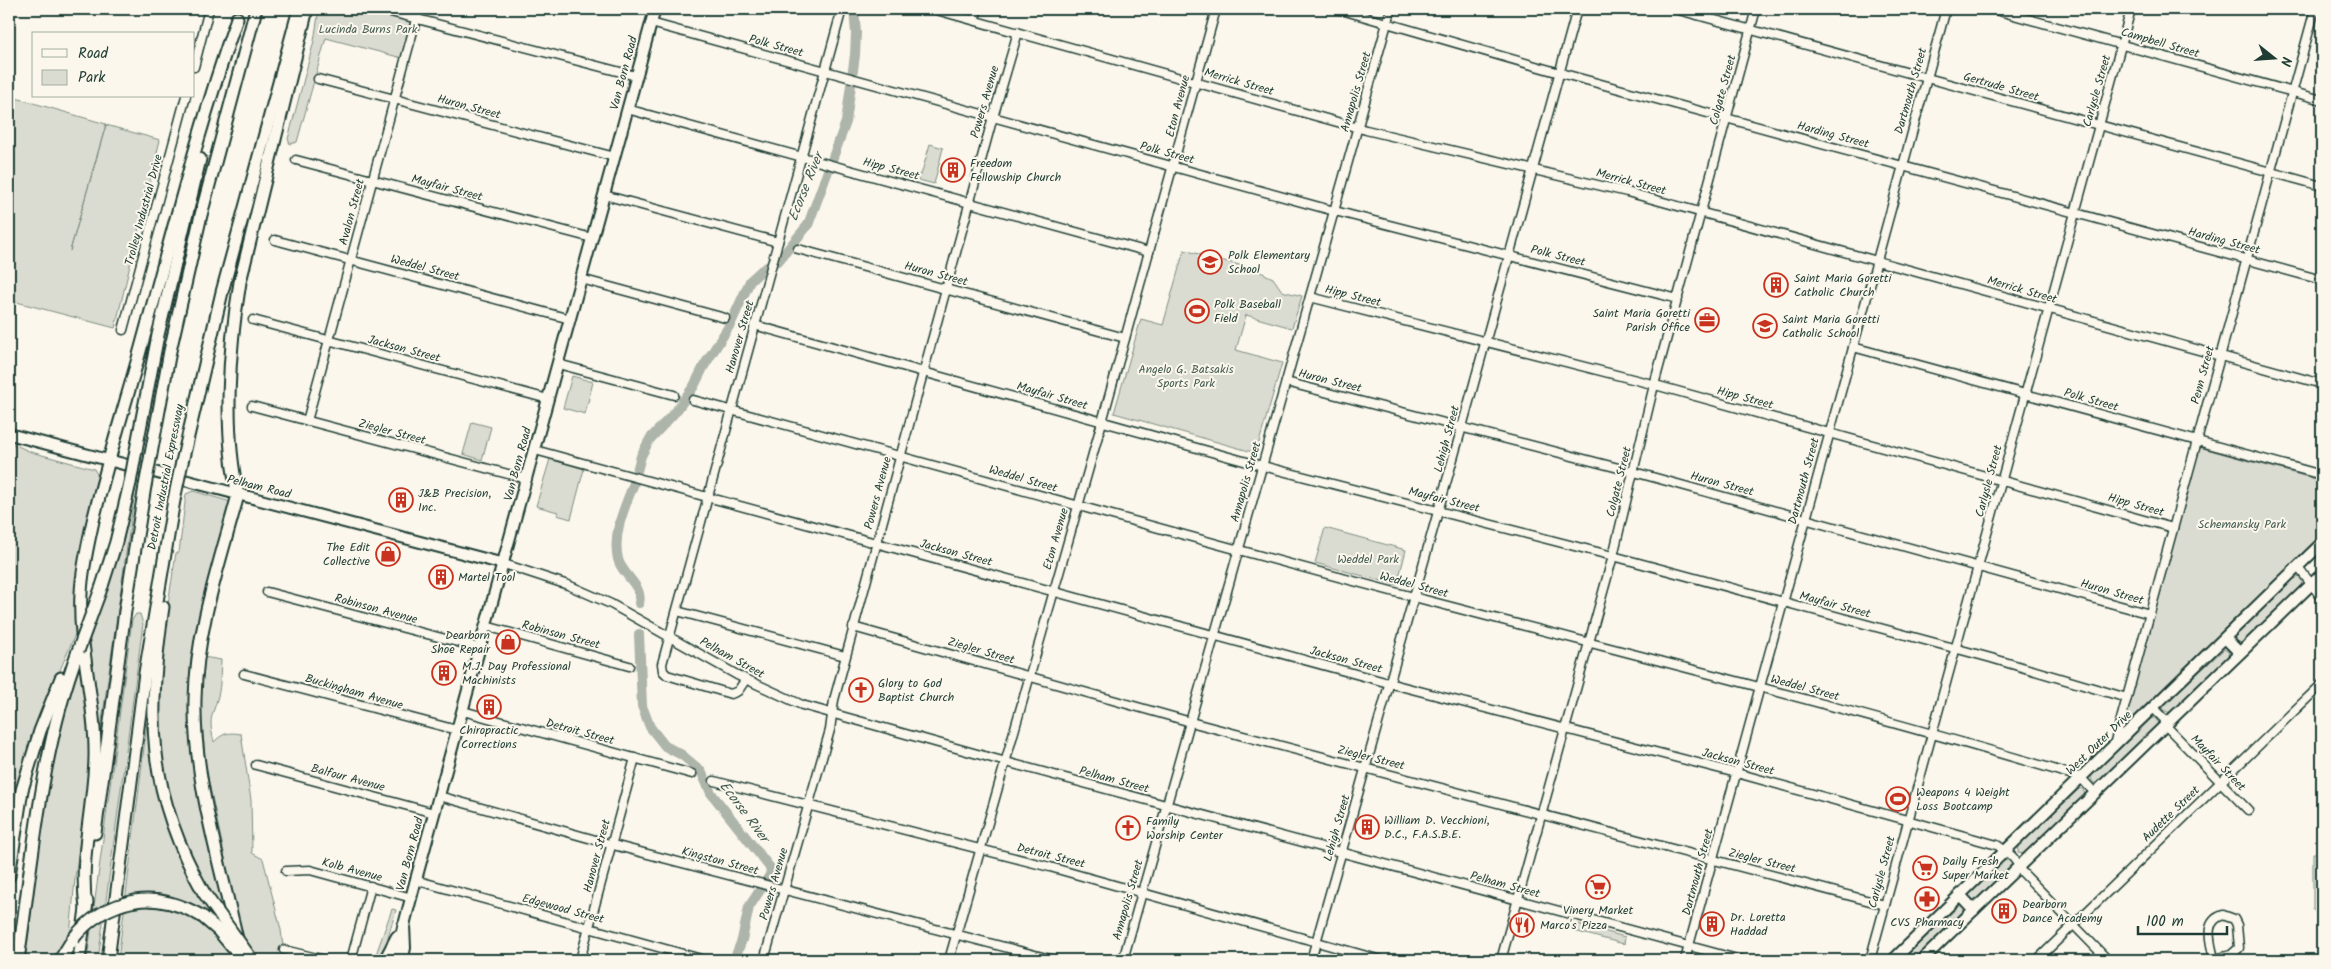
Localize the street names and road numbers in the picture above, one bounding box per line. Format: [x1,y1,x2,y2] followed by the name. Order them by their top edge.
[2118,23,2202,63] street label: Campbell Street
[747,30,806,62] street label: Polk Street
[605,33,643,112] street label: Van Born Road
[1890,45,1933,136] street label: Dartmouth Street
[1335,49,1377,135] street label: Annapolis Street
[1704,52,1742,127] street label: Colgate Street
[2078,52,2116,129] street label: Carlysle Street
[966,63,1005,141] street label: Powers Avenue
[1202,63,1277,101] street label: Merrick Street
[1961,67,2041,107] street label: Gertrude Street
[1161,72,1196,139] street label: Eton Avenue
[435,89,503,125] street label: Huron Street
[1795,116,1871,154] street label: Harding Street
[1138,137,1197,169] street label: Polk Street
[120,152,168,268] street label: Trolley Industrial Drive
[861,152,922,186] street label: Hipp Street
[1594,164,1669,201] street label: Merrick Street
[409,169,485,207] street label: Mayfair Street
[334,176,370,247] street label: Avalon Street
[2186,222,2262,260] street label: Harding Street
[1529,240,1588,272] street label: Polk Street
[389,250,462,286] street label: Weddel Street
[902,256,970,292] street label: Huron Street
[1985,271,2060,309] street label: Merrick Street
[1323,280,1384,312] street label: Hipp Street
[721,298,760,376] street label: Hanover Street
[366,330,443,368] street label: Jackson Street
[2186,343,2220,406] street label: Penn Street
[1296,364,1364,398] street label: Huron Street
[1014,377,1090,415] street label: Mayfair Street
[1715,381,1776,415] street label: Hipp Street
[2062,383,2121,417] street label: Polk Street
[143,402,190,552] street label: Detroit Industrial Expressway
[1429,403,1465,475] street label: Lehigh Street
[356,414,428,450] street label: Ziegler Street
[499,424,537,503] street label: Van Born Road
[1783,435,1825,526] street label: Dartmouth Street
[1225,439,1267,525] street label: Annapolis Street
[1970,442,2008,519] street label: Carlysle Street
[1601,444,1637,519] street label: Colgate Street
[859,454,897,532] street label: Powers Avenue
[987,460,1060,498] street label: Weddel Street
[1688,466,1756,502] street label: Huron Street
[225,470,294,504] street label: Pelham Road
[1406,482,1482,518] street label: Mayfair Street
[2106,488,2167,522] street label: Hipp Street
[1038,505,1074,572] street label: Eton Avenue
[918,534,995,572] street label: Jackson Street
[1378,567,1451,603] street label: Weddel Street
[2078,574,2146,610] street label: Huron Street
[1797,586,1873,624] street label: Mayfair Street
[332,589,420,629] street label: Robinson Avenue
[520,615,603,655] street label: Robinson Street
[696,632,768,684] street label: Pelham Street
[945,632,1017,670] street label: Ziegler Street
[1308,641,1385,679] street label: Jackson Street
[303,669,406,715] street label: Buckingham Avenue
[1769,670,1842,706] street label: Weddel Street
[2061,706,2137,780] street label: West Outer Drive
[544,714,617,750] street label: Detroit Street
[2186,730,2250,796] street label: Mayfair Street
[1335,740,1407,776] street label: Ziegler Street
[1700,743,1777,781] street label: Jackson Street
[309,759,388,797] street label: Balfour Avenue
[1077,762,1151,799] street label: Pelham Street
[2138,781,2205,847] street label: Audette Street
[1318,792,1356,864] street label: Lehigh Street
[391,814,429,893] street label: Van Born Road
[578,817,616,895] street label: Hanover Street
[1677,826,1719,917] street label: Dartmouth Street
[1863,833,1901,910] street label: Carlysle Street
[1015,838,1088,874] street label: Detroit Street
[679,842,761,880] street label: Kingston Street
[1726,843,1798,879] street label: Ziegler Street
[755,845,794,923] street label: Powers Avenue
[320,853,385,887] street label: Kolb Avenue
[1107,857,1149,943] street label: Annapolis Street
[1468,867,1542,904] street label: Pelham Street
[520,889,607,929] street label: Edgewood Street

